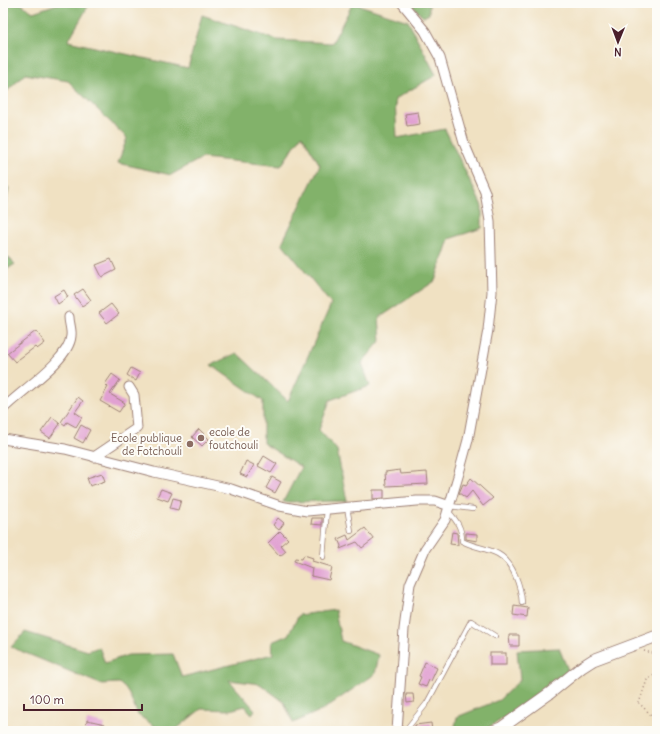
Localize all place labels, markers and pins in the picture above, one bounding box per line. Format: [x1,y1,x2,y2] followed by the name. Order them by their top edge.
[209,425,258,452] place label: ecole de foutchouli
[111,431,182,458] place label: Ecole publique de Fotchouli
[196,433,206,443] marker: ecole de foutchouli
[185,439,195,449] marker: Ecole publique de Fotchouli

